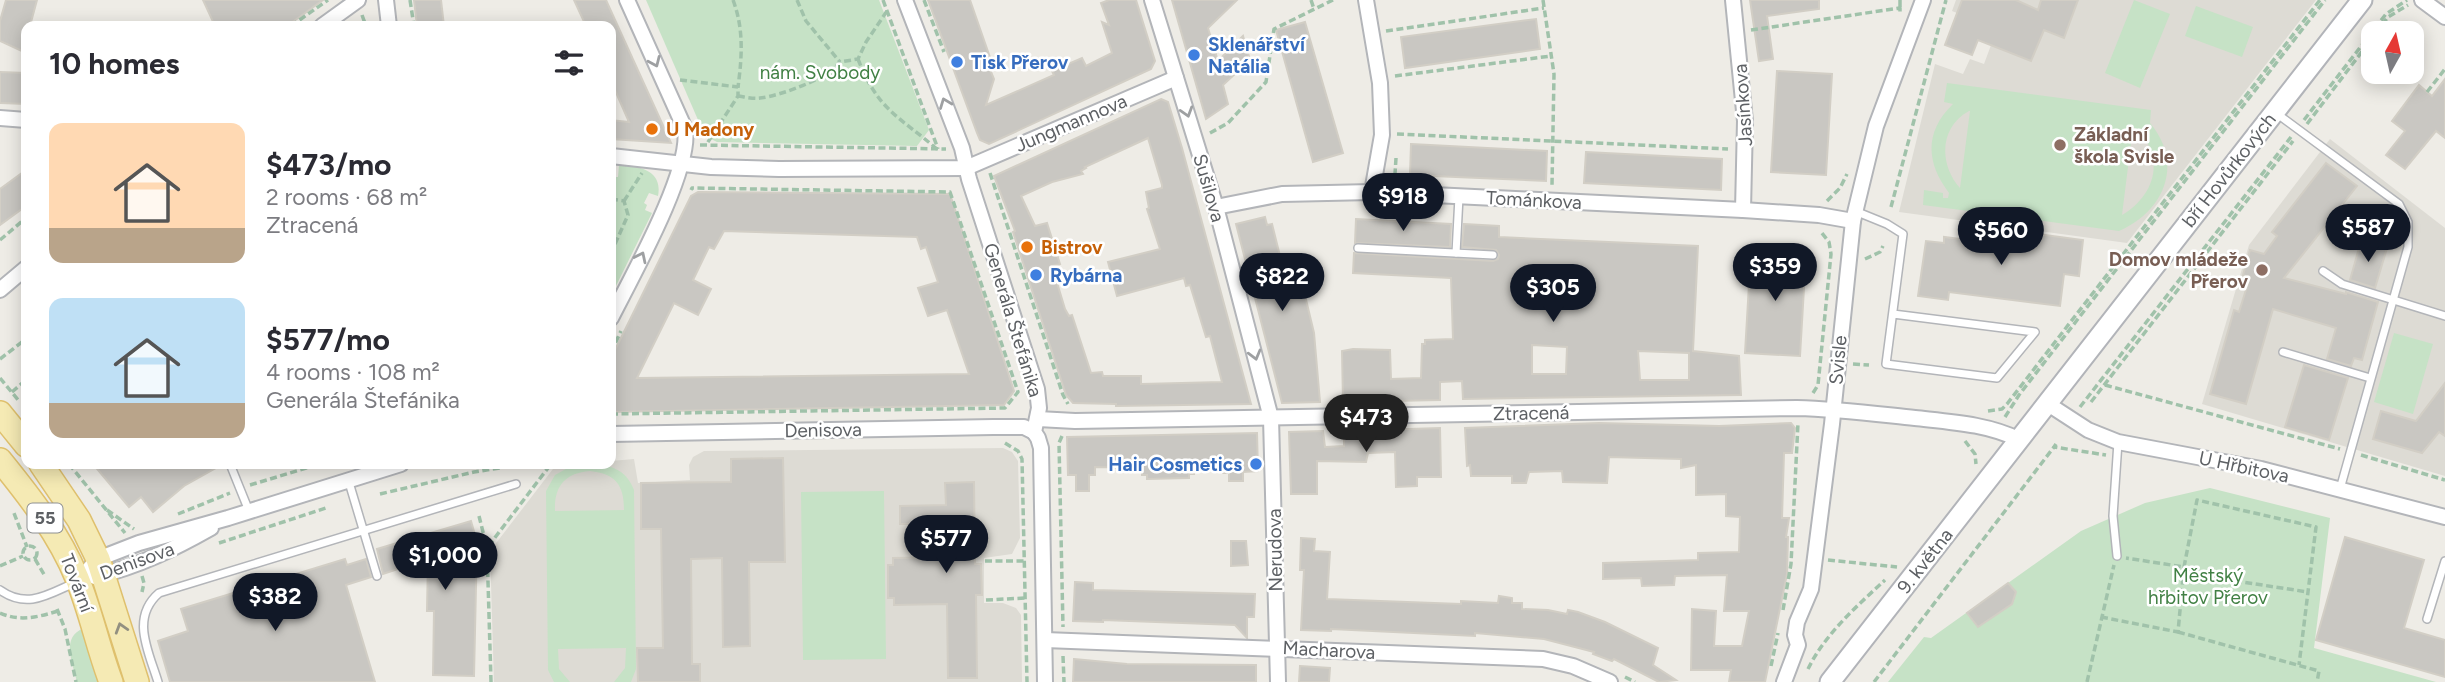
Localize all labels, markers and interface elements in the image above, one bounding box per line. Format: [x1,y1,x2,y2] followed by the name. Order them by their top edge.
[2361,21,2424,84] north arrow
[2361,21,2424,84] map controls
[1208,33,1306,78] place label: Sklenářství Natália
[550,44,588,82] icon: filters
[49,45,180,82] text: 10 homes
[1186,47,1202,63] marker: Sklenářství Natália
[971,51,1069,74] place label: Tisk Přerov
[949,54,965,70] marker: Tisk Přerov
[647,55,661,67] one-way arrow
[760,61,880,84] park label: nám. Svobody
[1729,63,1757,147] street label: Jasínkova
[1012,89,1130,157] street label: Jungmannova
[939,98,953,110] one-way arrow
[1178,106,1193,118] one-way arrow
[2177,108,2281,232] street label: bří Hovůrkových
[666,118,754,141] place label: U Madony
[644,121,660,137] marker: U Madony
[2074,123,2175,168] place label: Základní škola Svisle
[2052,137,2068,153] marker: Základní škola Svisle
[266,146,392,183] text: $473/mo
[105,151,189,235] icon: home
[1188,151,1230,225] street label: Sušilova
[1362,174,1444,233] pin: $918
[1378,182,1428,210] text: $918
[266,183,427,211] text: 2 rooms · 68 m²
[1486,186,1582,214] street label: Tománkova
[2327,204,2409,264] pin: $587
[1960,208,2042,267] pin: $560
[266,211,358,239] text: Ztracená
[2342,213,2394,241] text: $587
[1974,216,2028,244] text: $560
[1041,236,1103,259] place label: Bistrov
[1019,239,1035,255] marker: Bistrov
[979,240,1047,400] street label: Generála Štefánika
[1734,244,1816,303] pin: $359
[2109,248,2248,293] place label: Domov mládeže Přerov
[632,252,646,264] one-way arrow
[1749,252,1801,280] text: $359
[1241,254,1323,313] pin: $822
[1255,262,1309,290] text: $822
[2254,262,2270,278] marker: Domov mládeže Přerov
[1050,264,1122,287] place label: Rybárna
[1512,264,1594,324] pin: $305
[1028,267,1044,283] marker: Rybárna
[1526,273,1580,301] text: $305
[266,321,390,358] text: $577/mo
[105,326,189,410] icon: home
[1824,334,1852,386] street label: Svisle
[1246,349,1261,361] one-way arrow
[266,358,440,386] text: 4 rooms · 108 m²
[266,386,460,414] text: Generála Štefánika
[1325,394,1407,454] pin: $473
[1493,401,1569,425] street label: Ztracená
[1340,403,1392,431] text: $473
[784,418,862,442] street label: Denisova
[2197,446,2291,488] street label: U Hřbitova
[1108,453,1242,476] place label: Hair Cosmetics
[1248,456,1264,472] marker: Hair Cosmetics
[28,504,62,532] road number: 55
[1263,508,1287,592] street label: Nerudova
[905,516,987,575] pin: $577
[920,524,972,552] text: $577
[1892,524,1958,598] street label: 9. května
[388,532,502,592] pin: $1,000
[97,537,177,585] street label: Denisova
[408,541,482,569] text: $1,000
[55,550,99,617] street label: Tovární
[2148,564,2268,609] park label: Městský hřbitov Přerov
[234,574,316,633] pin: $382
[249,582,301,610] text: $382
[115,622,129,635] one-way arrow
[1282,636,1376,664] street label: Macharova

